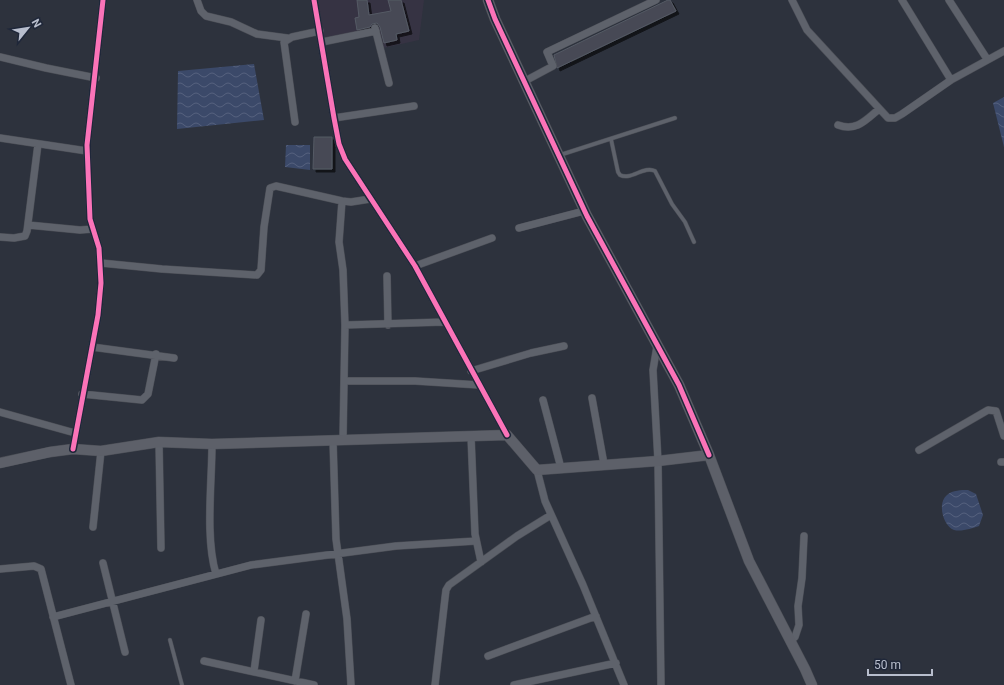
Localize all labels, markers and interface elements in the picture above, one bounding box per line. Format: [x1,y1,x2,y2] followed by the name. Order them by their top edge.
[8,8,48,48] north arrow
[29,17,44,30] text: N
[868,651,932,677] scale bar
[874,658,901,672] text: 50 m

